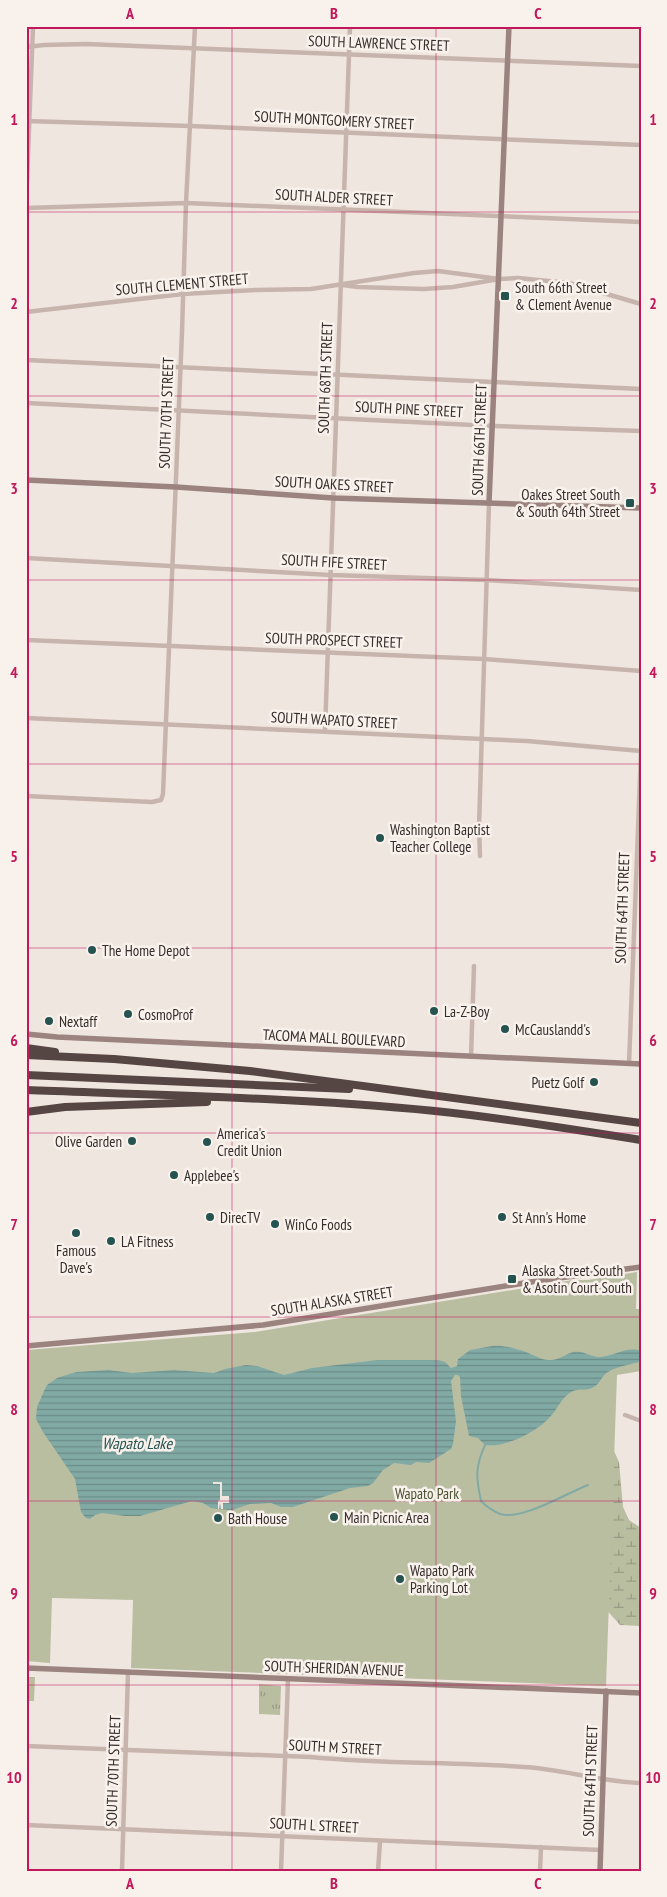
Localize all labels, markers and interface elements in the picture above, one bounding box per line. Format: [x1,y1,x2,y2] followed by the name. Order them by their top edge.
[125,3,135,23] text: A
[330,3,338,23] text: B
[534,3,542,23] text: C
[308,31,450,55] street label: SOUTH LAWRENCE STREET
[254,106,415,134] street label: SOUTH MONTGOMERY STREET
[10,109,18,129] text: 1
[649,109,657,129] text: 1
[275,184,394,210] street label: SOUTH ALDER STREET
[115,269,250,299] street label: SOUTH CLEMENT STREET
[515,278,612,314] place label: South 66th Street & Clement Avenue
[499,290,511,302] marker: South 66th Street & Clement Avenue
[10,293,18,313] text: 2
[649,293,657,313] text: 2
[314,322,336,434] street label: SOUTH 68TH STREET
[155,357,177,469] street label: SOUTH 70TH STREET
[468,384,490,496] street label: SOUTH 66TH STREET
[354,397,464,421] street label: SOUTH PINE STREET
[274,471,394,497] street label: SOUTH OAKES STREET
[10,478,18,498] text: 3
[649,478,657,498] text: 3
[515,485,620,521] place label: Oakes Street South & South 64th Street
[624,497,636,509] marker: Oakes Street South & South 64th Street
[281,550,388,574] street label: SOUTH FIFE STREET
[265,628,403,652] street label: SOUTH PROSPECT STREET
[10,662,18,682] text: 4
[649,662,657,682] text: 4
[270,707,398,733] street label: SOUTH WAPATO STREET
[390,820,490,856] place label: Washington Baptist Teacher College
[374,832,386,844] marker: Washington Baptist Teacher College
[10,846,18,866] text: 5
[649,846,657,866] text: 5
[611,852,633,964] street label: SOUTH 64TH STREET
[102,941,190,960] place label: The Home Depot
[86,944,98,956] marker: The Home Depot
[444,1002,490,1021] place label: La-Z-Boy
[138,1005,194,1024] place label: CosmoProf
[428,1005,440,1017] marker: La-Z-Boy
[122,1008,134,1020] marker: CosmoProf
[59,1012,98,1031] place label: Nextaff
[43,1015,55,1027] marker: Nextaff
[515,1020,590,1039] place label: McCauslandd's
[499,1023,511,1035] marker: McCauslandd's
[262,1025,406,1051] street label: TACOMA MALL BOULEVARD
[10,1030,18,1050] text: 6
[649,1030,657,1050] text: 6
[531,1073,585,1092] place label: Puetz Golf
[588,1076,600,1088] marker: Puetz Golf
[217,1124,282,1160] place label: America's Credit Union
[55,1132,122,1151] place label: Olive Garden
[126,1135,138,1147] marker: Olive Garden
[201,1136,213,1148] marker: America's Credit Union
[184,1166,239,1185] place label: Applebee's
[168,1169,180,1181] marker: Applebee's
[220,1208,260,1227] place label: DirecTV
[512,1208,586,1227] place label: St Ann's Home
[204,1211,216,1223] marker: DirecTV
[496,1211,508,1223] marker: St Ann's Home
[10,1214,18,1234] text: 7
[649,1214,657,1234] text: 7
[285,1215,352,1234] place label: WinCo Foods
[269,1218,281,1230] marker: WinCo Foods
[70,1227,82,1239] marker: Famous Dave's
[121,1232,174,1251] place label: LA Fitness
[105,1235,117,1247] marker: LA Fitness
[56,1241,96,1277] place label: Famous Dave's
[522,1261,632,1297] place label: Alaska Street South & Asotin Court South
[506,1273,518,1285] marker: Alaska Street South & Asotin Court South
[269,1282,395,1320] street label: SOUTH ALASKA STREET
[10,1399,18,1419] text: 8
[649,1399,657,1419] text: 8
[102,1433,173,1453] water label: Wapato Lake
[395,1484,459,1503] park label: Wapato Park
[344,1508,429,1527] place label: Main Picnic Area
[228,1509,287,1528] place label: Bath House
[328,1511,340,1523] marker: Main Picnic Area
[212,1512,224,1524] marker: Bath House
[410,1561,474,1597] place label: Wapato Park Parking Lot
[394,1573,406,1585] marker: Wapato Park Parking Lot
[10,1583,18,1603] text: 9
[649,1583,657,1603] text: 9
[264,1656,404,1680] street label: SOUTH SHERIDAN AVENUE
[102,1715,124,1827] street label: SOUTH 70TH STREET
[579,1725,601,1837] street label: SOUTH 64TH STREET
[288,1735,382,1759] street label: SOUTH M STREET
[6,1767,22,1787] text: 10
[645,1767,661,1787] text: 10
[269,1813,359,1837] street label: SOUTH L STREET
[125,1873,135,1893] text: A
[330,1873,338,1893] text: B
[534,1873,542,1893] text: C

